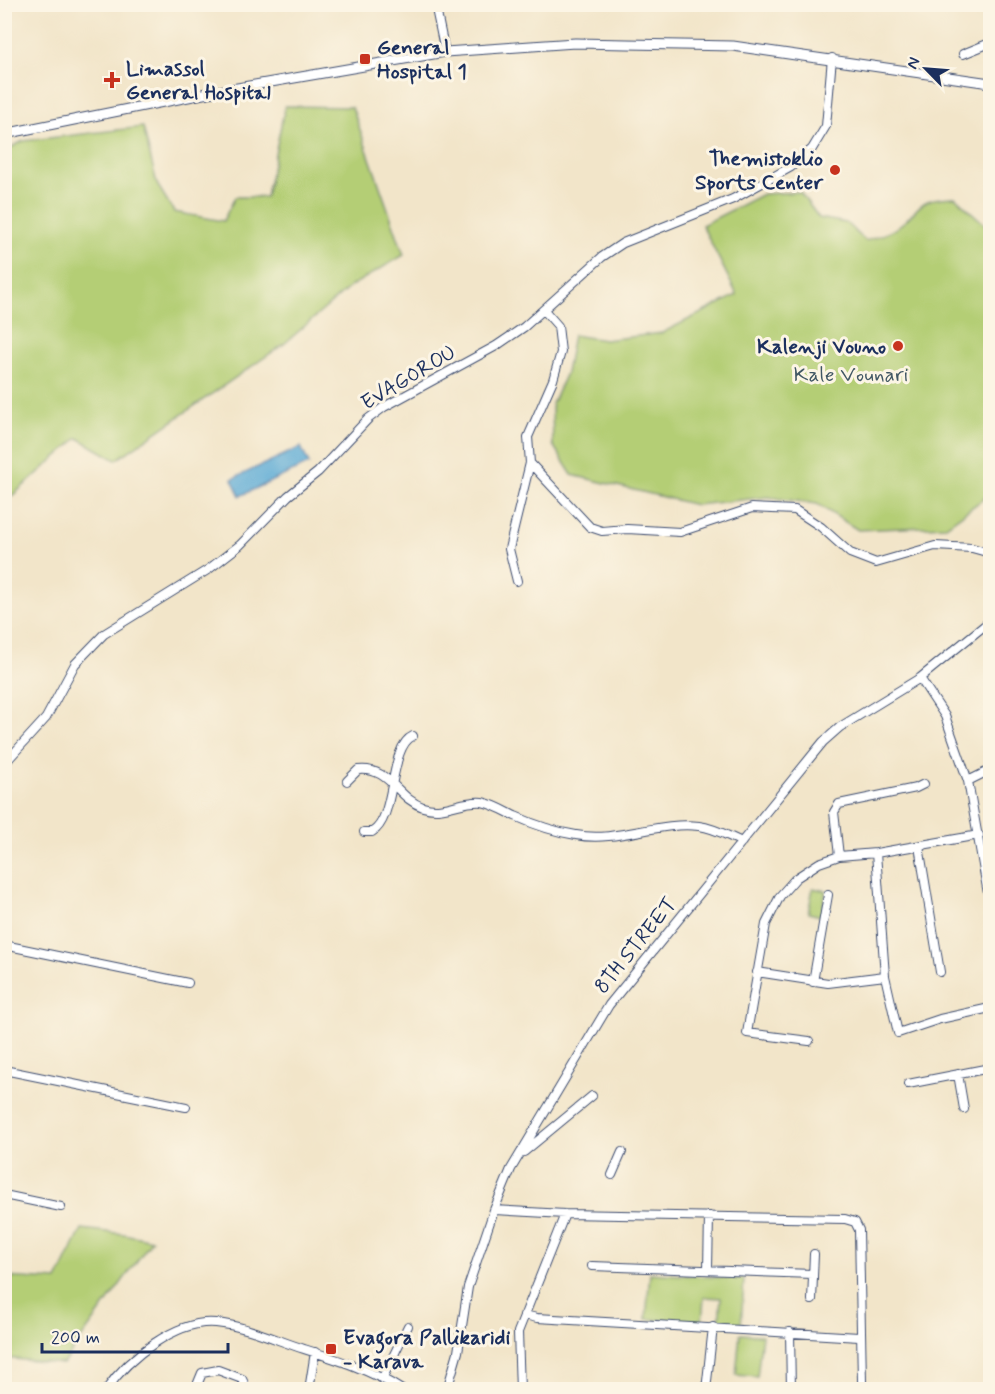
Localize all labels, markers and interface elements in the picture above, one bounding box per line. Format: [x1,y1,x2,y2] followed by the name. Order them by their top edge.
[377,34,467,86] place label: General Hospital 1
[896,39,956,99] north arrow
[358,52,372,66] marker: General Hospital 1
[902,54,926,73] text: N
[126,55,271,107] place label: Limassol General Hospital
[103,71,121,89] marker: Limassol General Hospital
[695,145,824,197] place label: Themistoklio Sports Center
[828,163,842,177] marker: Themistoklio Sports Center
[757,333,886,361] place label: Kalenji Vouno
[356,339,461,417] street label: EVAGOROU
[891,339,905,353] marker: Kalenji Vouno
[794,361,909,389] park label: Kale Vounari
[588,891,683,1000] street label: 8TH STREET
[42,1316,228,1354] scale bar
[343,1324,511,1376] place label: Evagora Pallikaridi - Karava
[51,1326,100,1350] text: 200 m
[324,1342,338,1356] marker: Evagora Pallikaridi - Karava

